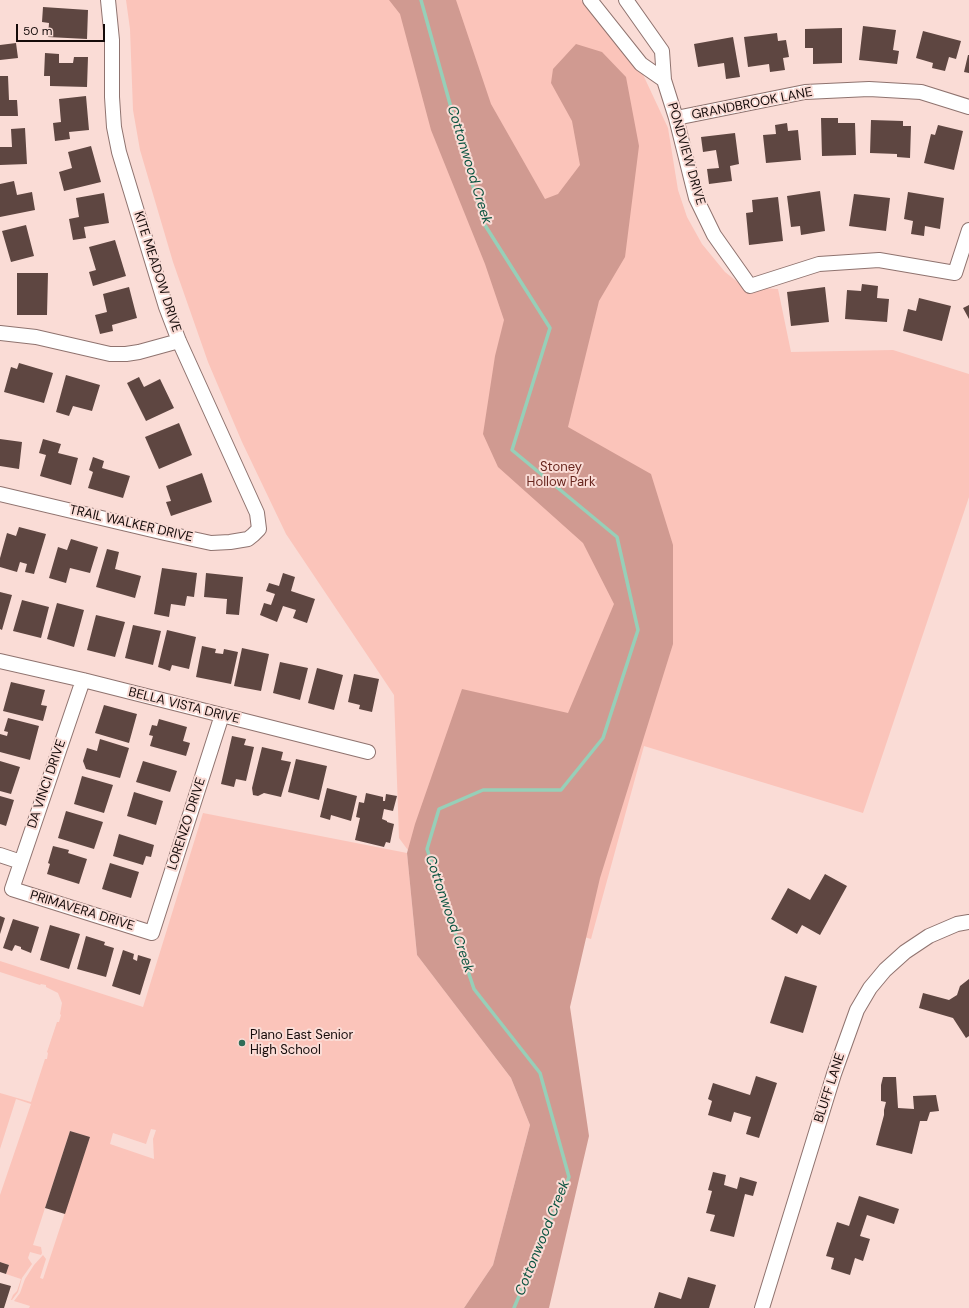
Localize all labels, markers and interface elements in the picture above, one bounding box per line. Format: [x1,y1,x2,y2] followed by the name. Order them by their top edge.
[18,16,107,42] scale bar
[23,23,52,39] text: 50 m
[690,85,814,123] street label: GRANDBROOK LANE
[664,101,708,207] street label: PONDVIEW DRIVE
[443,104,495,226] water label: Cottonwood Creek
[130,210,184,334] street label: KITE MEADOW DRIVE
[527,460,595,491] park label: Stoney Hollow Park
[68,502,194,546] street label: TRAIL WALKER DRIVE
[127,685,241,727] street label: BELLA VISTA DRIVE
[25,738,69,830] street label: DA VINCI DRIVE
[165,776,209,872] street label: LORENZO DRIVE
[421,853,477,975] water label: Cottonwood Creek
[28,888,136,934] street label: PRIMAVERA DRIVE
[250,1028,353,1059] place label: Plano East Senior High School
[237,1038,247,1048] marker: Plano East Senior High School
[811,1051,849,1125] street label: BLUFF LANE
[512,1178,574,1298] water label: Cottonwood Creek

